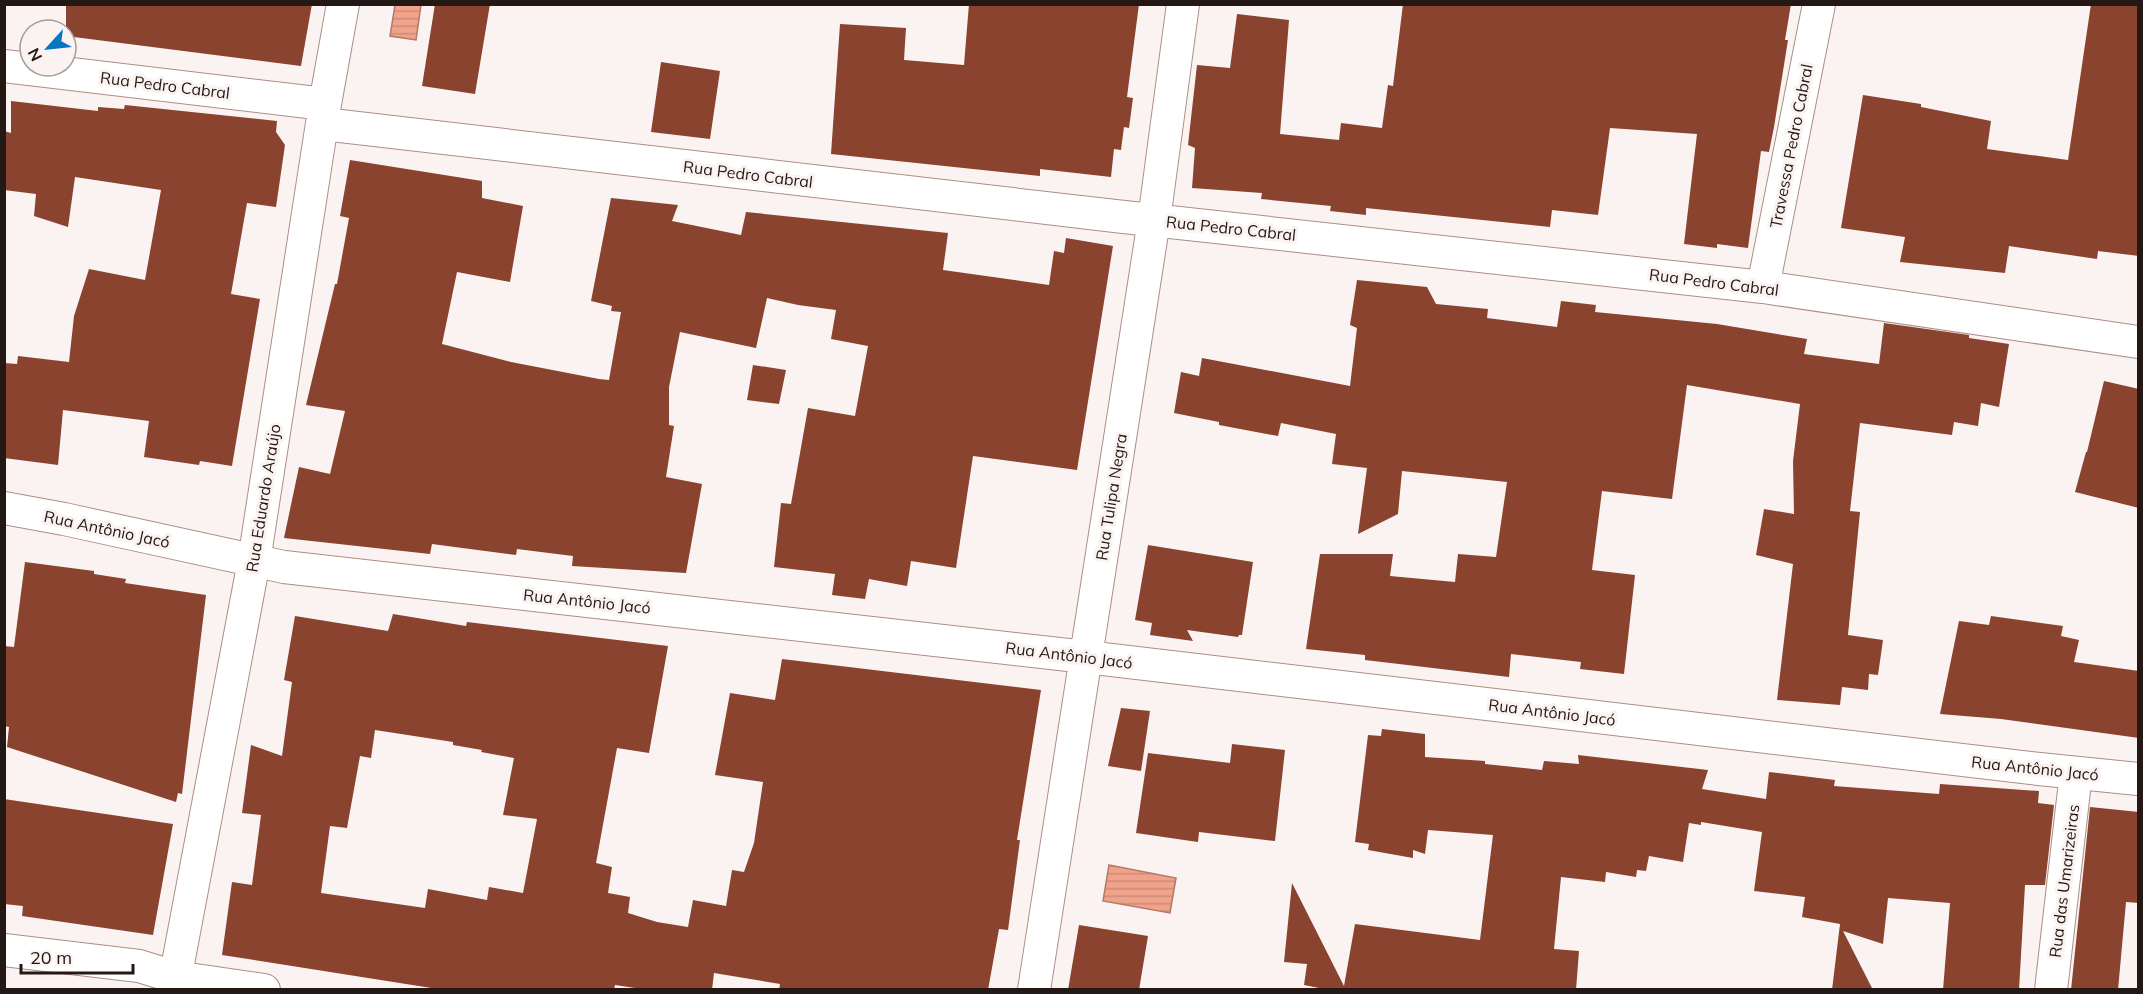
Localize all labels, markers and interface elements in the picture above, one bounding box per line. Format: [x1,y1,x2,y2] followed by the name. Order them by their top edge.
[18,18,78,78] north arrow
[23,45,46,65] text: N
[1765,62,1817,230] street label: Travessa Pedro Cabral
[99,67,231,103] street label: Rua Pedro Cabral
[682,156,814,192] street label: Rua Pedro Cabral
[1165,211,1297,245] street label: Rua Pedro Cabral
[1648,264,1780,300] street label: Rua Pedro Cabral
[241,422,285,574] street label: Rua Eduardo Araújo
[1091,432,1131,562] street label: Rua Tulipa Negra
[42,506,172,552] street label: Rua Antônio Jacó
[522,584,652,618] street label: Rua Antônio Jacó
[1004,637,1134,673] street label: Rua Antônio Jacó
[1487,694,1617,730] street label: Rua Antônio Jacó
[1970,751,2100,785] street label: Rua Antônio Jacó
[2045,803,2083,959] street label: Rua das Umarizeiras
[21,937,134,975] scale bar
[30,946,72,969] text: 20 m

